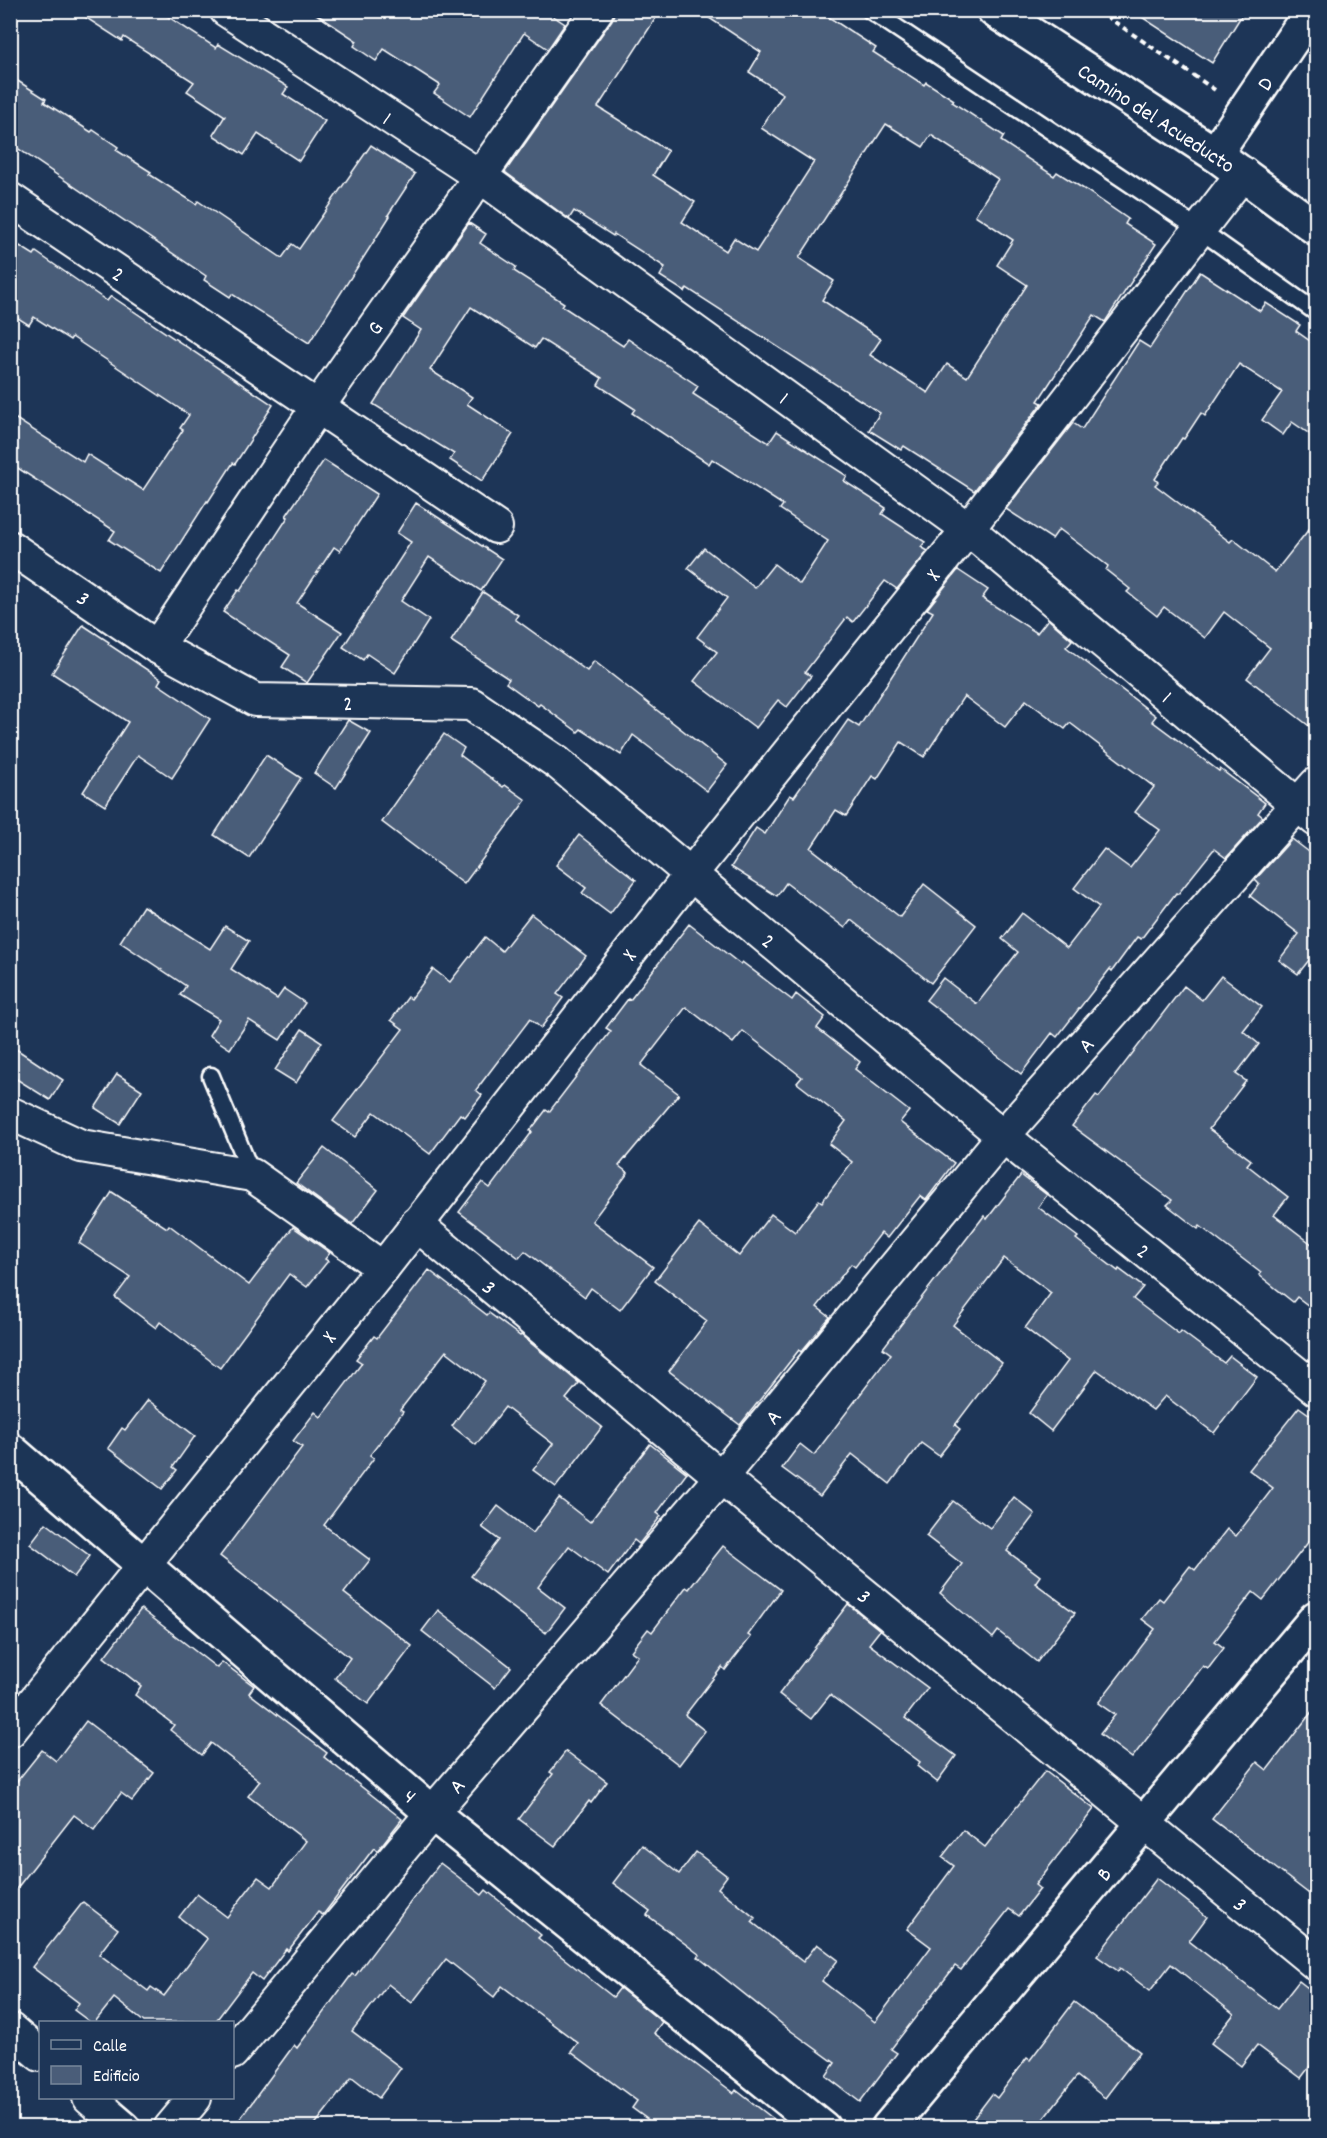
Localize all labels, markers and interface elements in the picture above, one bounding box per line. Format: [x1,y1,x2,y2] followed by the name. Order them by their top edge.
[1070,57,1240,183] street label: Camino del Acueducto
[1251,72,1283,98] street label: D
[376,106,397,134] street label: 1
[104,260,130,291] street label: 2
[361,316,393,342] street label: G
[772,386,794,414] street label: 1
[920,563,949,589] street label: X
[69,584,95,615] street label: 3
[1154,685,1178,712] street label: 1
[343,690,353,721] street label: 2
[753,928,780,958] street label: 2
[616,943,646,969] street label: X
[1072,1032,1103,1061] street label: A
[1128,1238,1155,1268] street label: 2
[474,1274,501,1304] street label: 3
[316,1325,345,1351] street label: X
[759,1404,790,1433] street label: A
[849,1583,876,1613] street label: 3
[443,1773,474,1802] street label: A
[395,1783,422,1812] street label: 4
[1090,1861,1121,1889] street label: B
[1225,1891,1252,1921] street label: 3
[39,2021,234,2099] legend
[93,2035,127,2060] text: Calle
[93,2065,140,2090] text: Edificio

